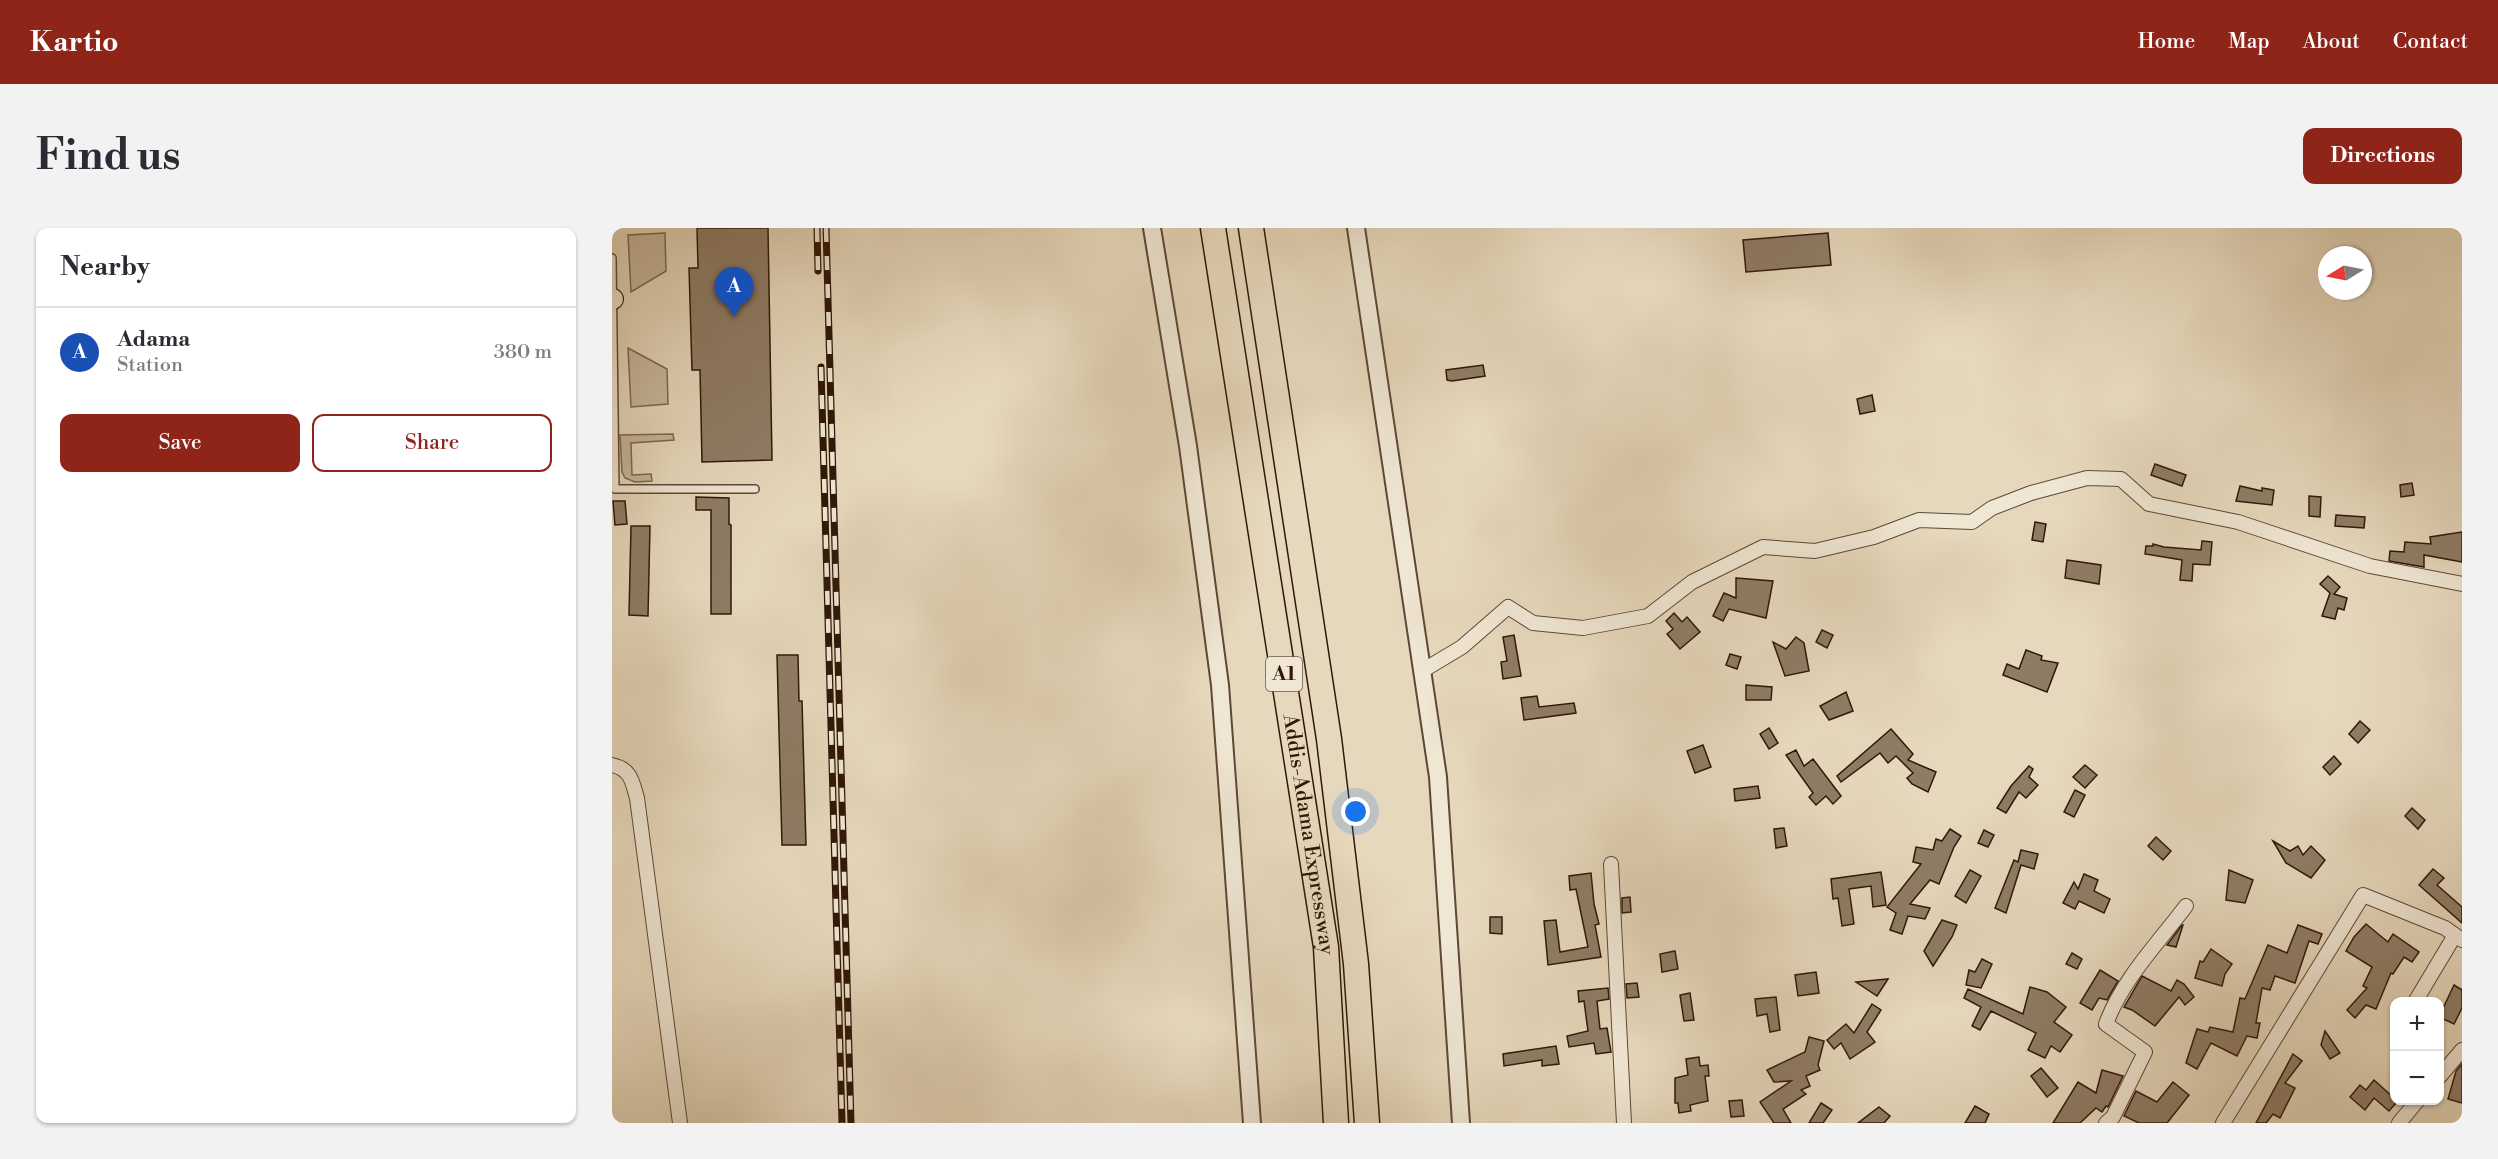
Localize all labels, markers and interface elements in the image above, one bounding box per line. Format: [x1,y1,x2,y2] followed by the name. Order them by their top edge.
[30,25,119,60] text: Kartio
[2138,29,2195,55] text: Home
[2228,29,2270,55] text: Map
[2303,29,2360,55] text: About
[2393,29,2468,55] text: Contact
[2303,128,2462,184] button: Directions
[36,130,180,183] text: Find us
[2318,246,2372,300] north arrow
[60,251,150,283] text: Nearby
[714,268,754,317] pin: A
[117,326,190,353] text: Adama
[72,340,87,365] text: A
[494,340,552,365] text: 380 m
[117,353,183,378] text: Station
[60,414,300,472] button: Save
[312,414,552,472] button: Share
[1266,657,1302,691] road number: A1
[1276,711,1339,956] street label: Addis-Adama Expressway
[1341,797,1370,826] your location
[2390,997,2444,1105] map controls
[2390,997,2444,1051] button: +
[2390,1051,2444,1105] button: −

